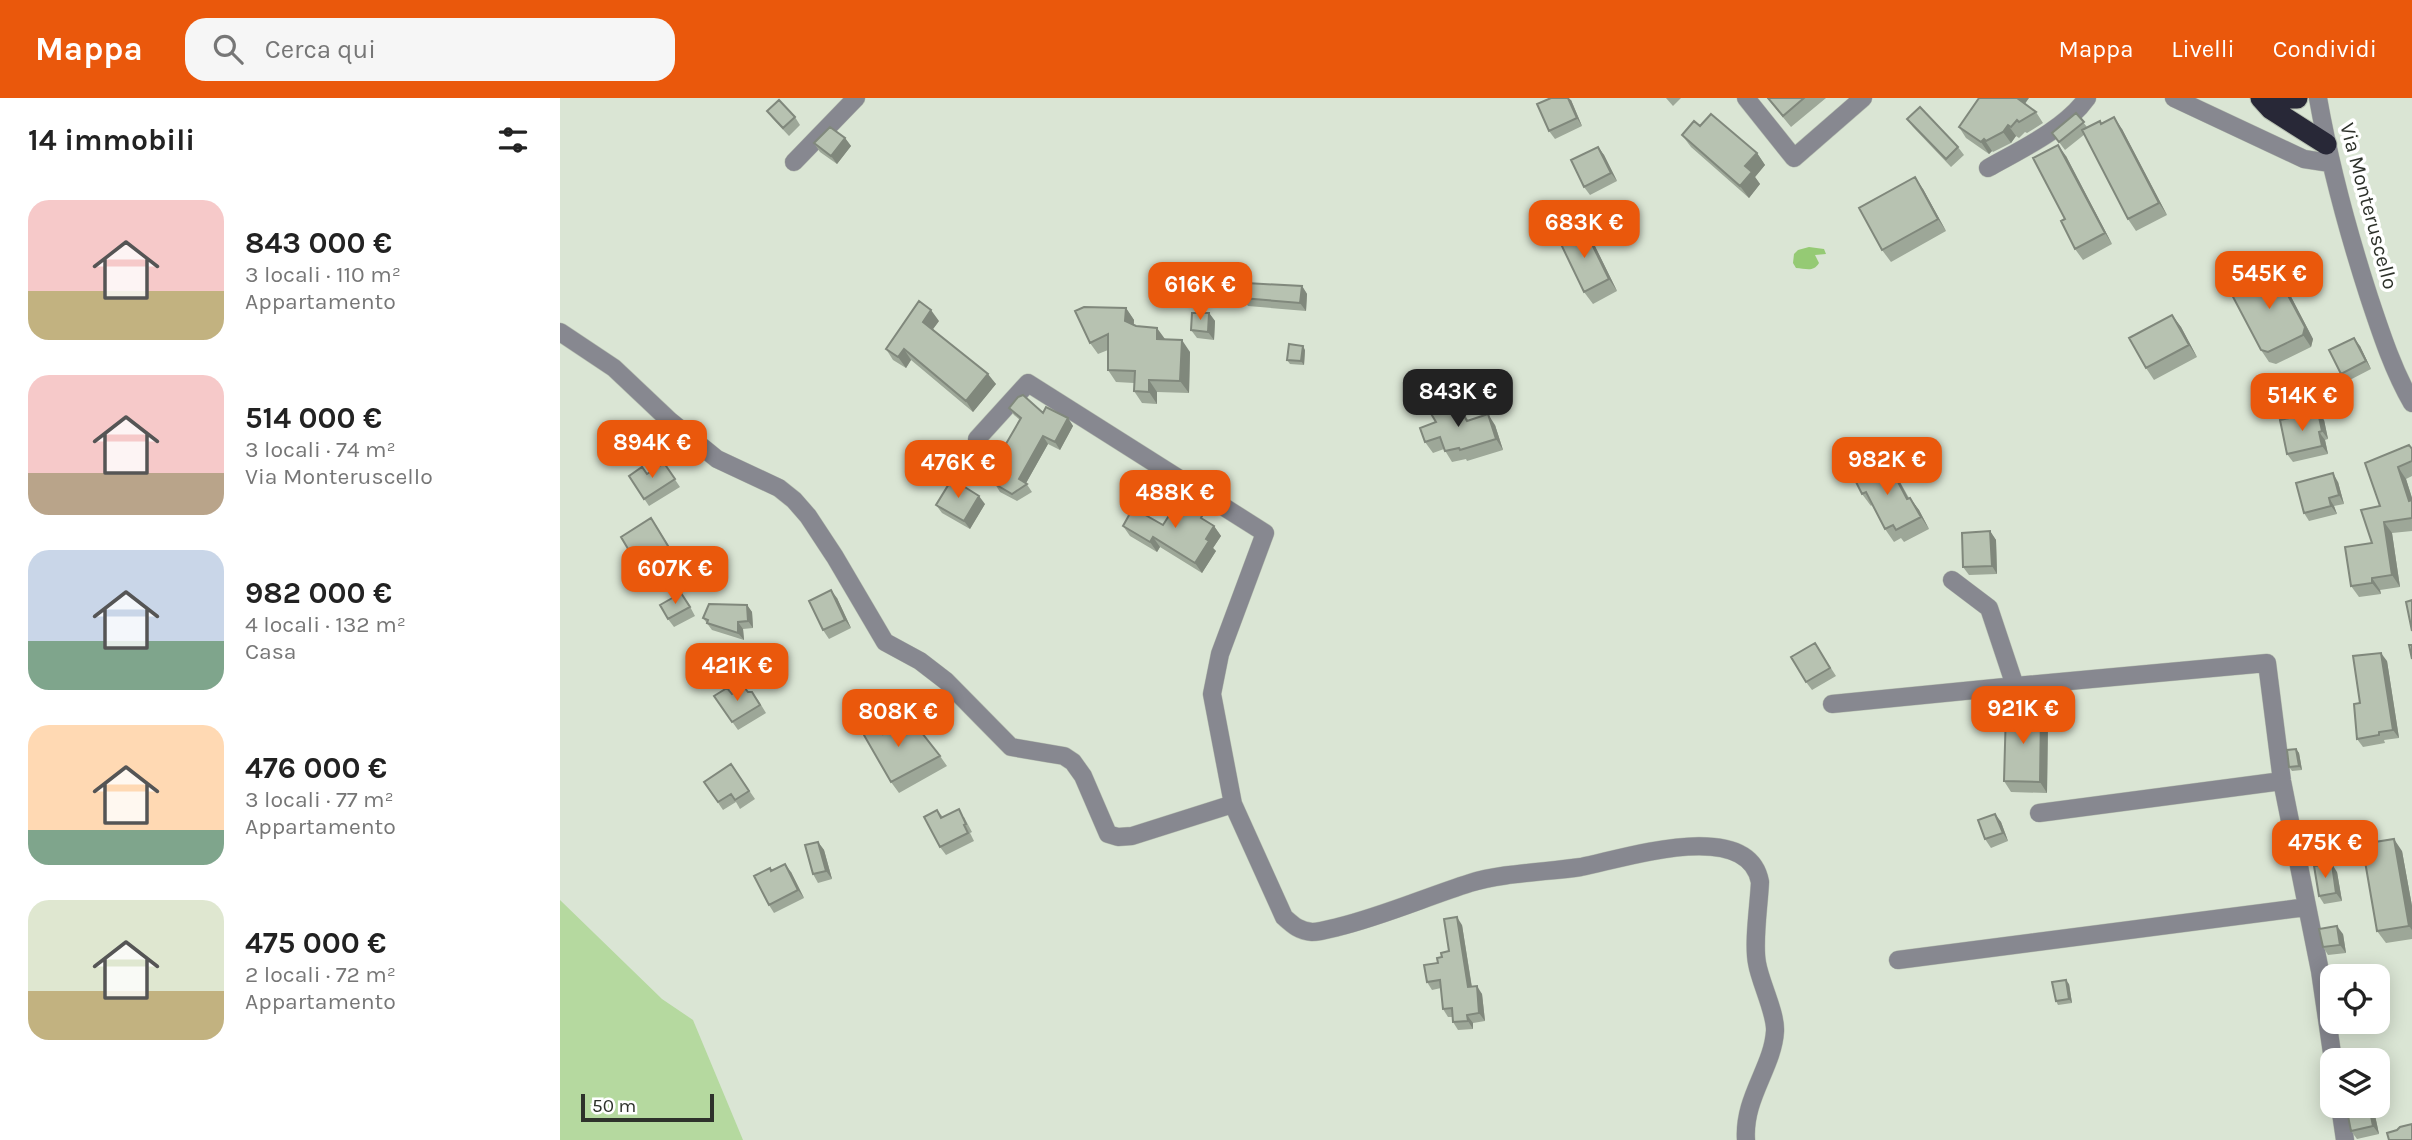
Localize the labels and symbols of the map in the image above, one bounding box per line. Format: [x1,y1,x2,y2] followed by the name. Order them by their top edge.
[2335,120,2403,292] street label: Via Monteruscello
[1527,200,1641,260] pin: 683K €
[2212,252,2326,311] pin: 545K €
[1143,262,1257,322] pin: 616K €
[1401,370,1515,429] pin: 843K €
[2245,374,2359,433] pin: 514K €
[595,420,709,480] pin: 894K €
[1830,438,1944,497] pin: 982K €
[901,440,1015,500] pin: 476K €
[1118,470,1232,530] pin: 488K €
[618,546,732,606] pin: 607K €
[680,644,794,703] pin: 421K €
[1966,686,2080,746] pin: 921K €
[841,690,955,749] pin: 808K €
[2268,820,2382,880] pin: 475K €
[581,1091,714,1123] scale bar

